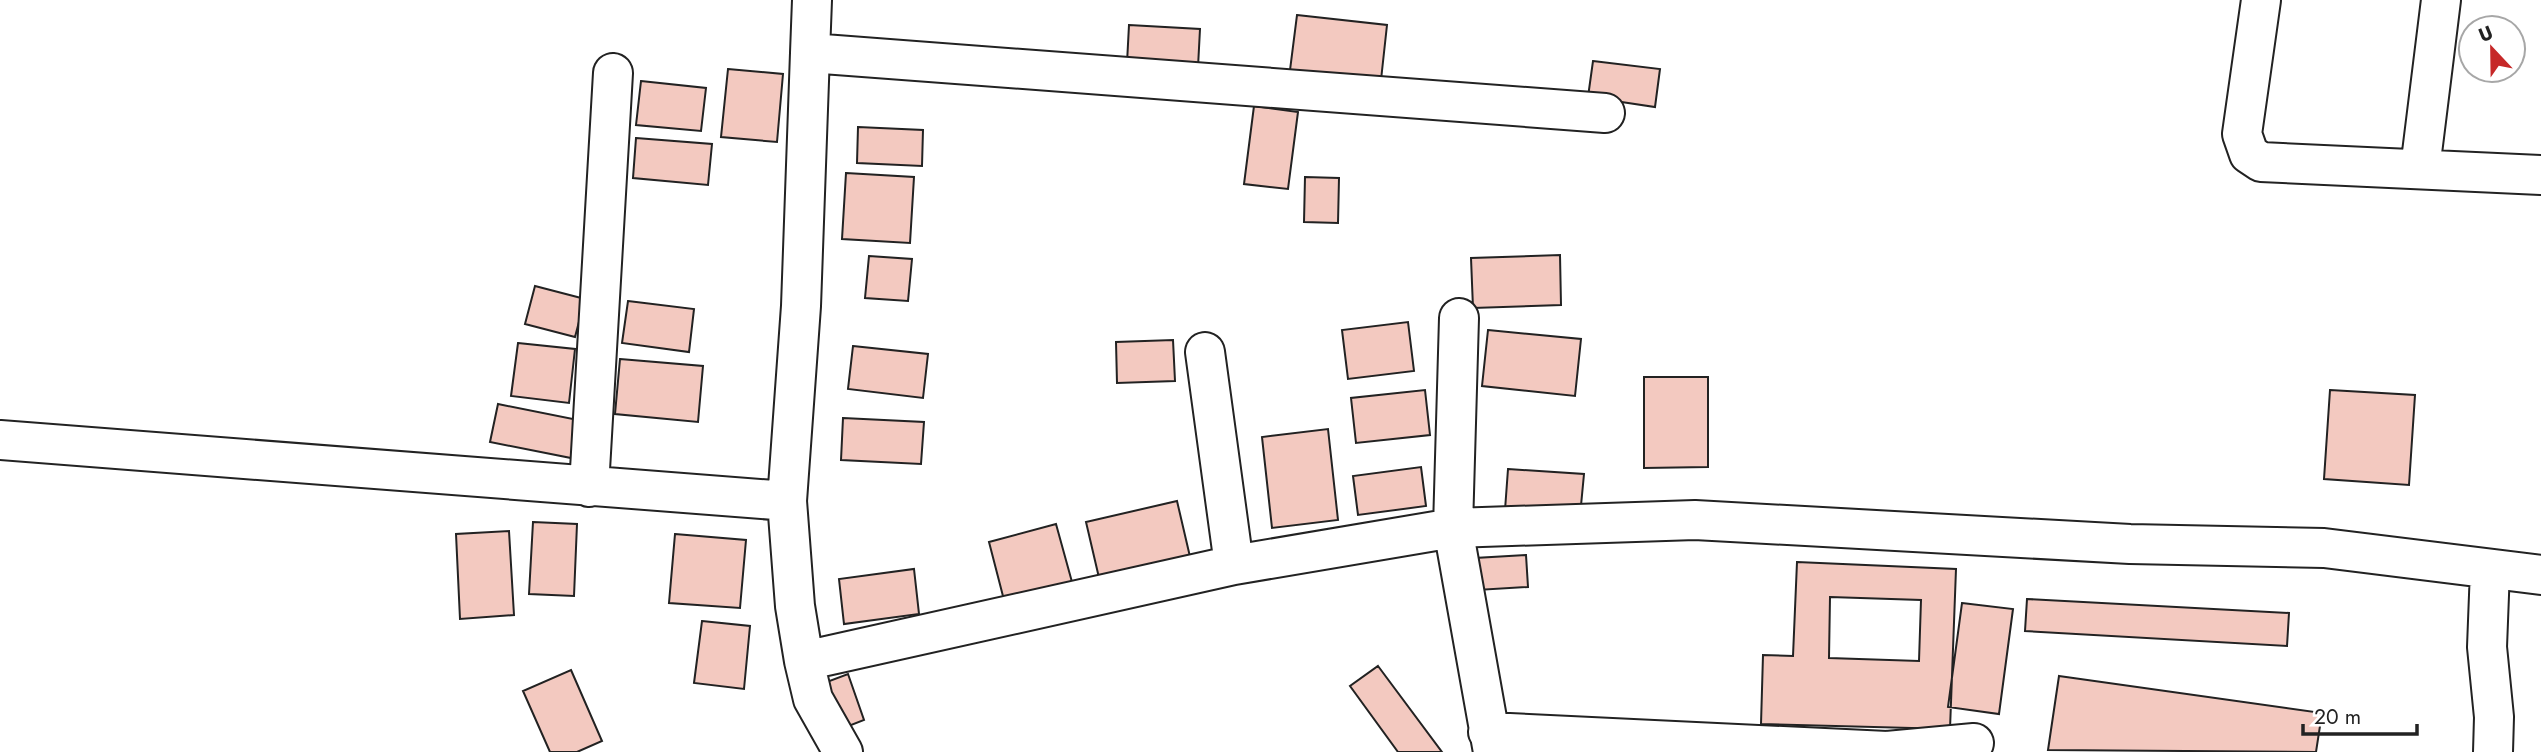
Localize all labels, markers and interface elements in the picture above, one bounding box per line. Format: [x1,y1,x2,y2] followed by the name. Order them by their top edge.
[2457,14,2527,84] north arrow
[2475,19,2497,49] text: U
[2303,692,2417,736] scale bar
[2314,702,2361,732] text: 20 m

